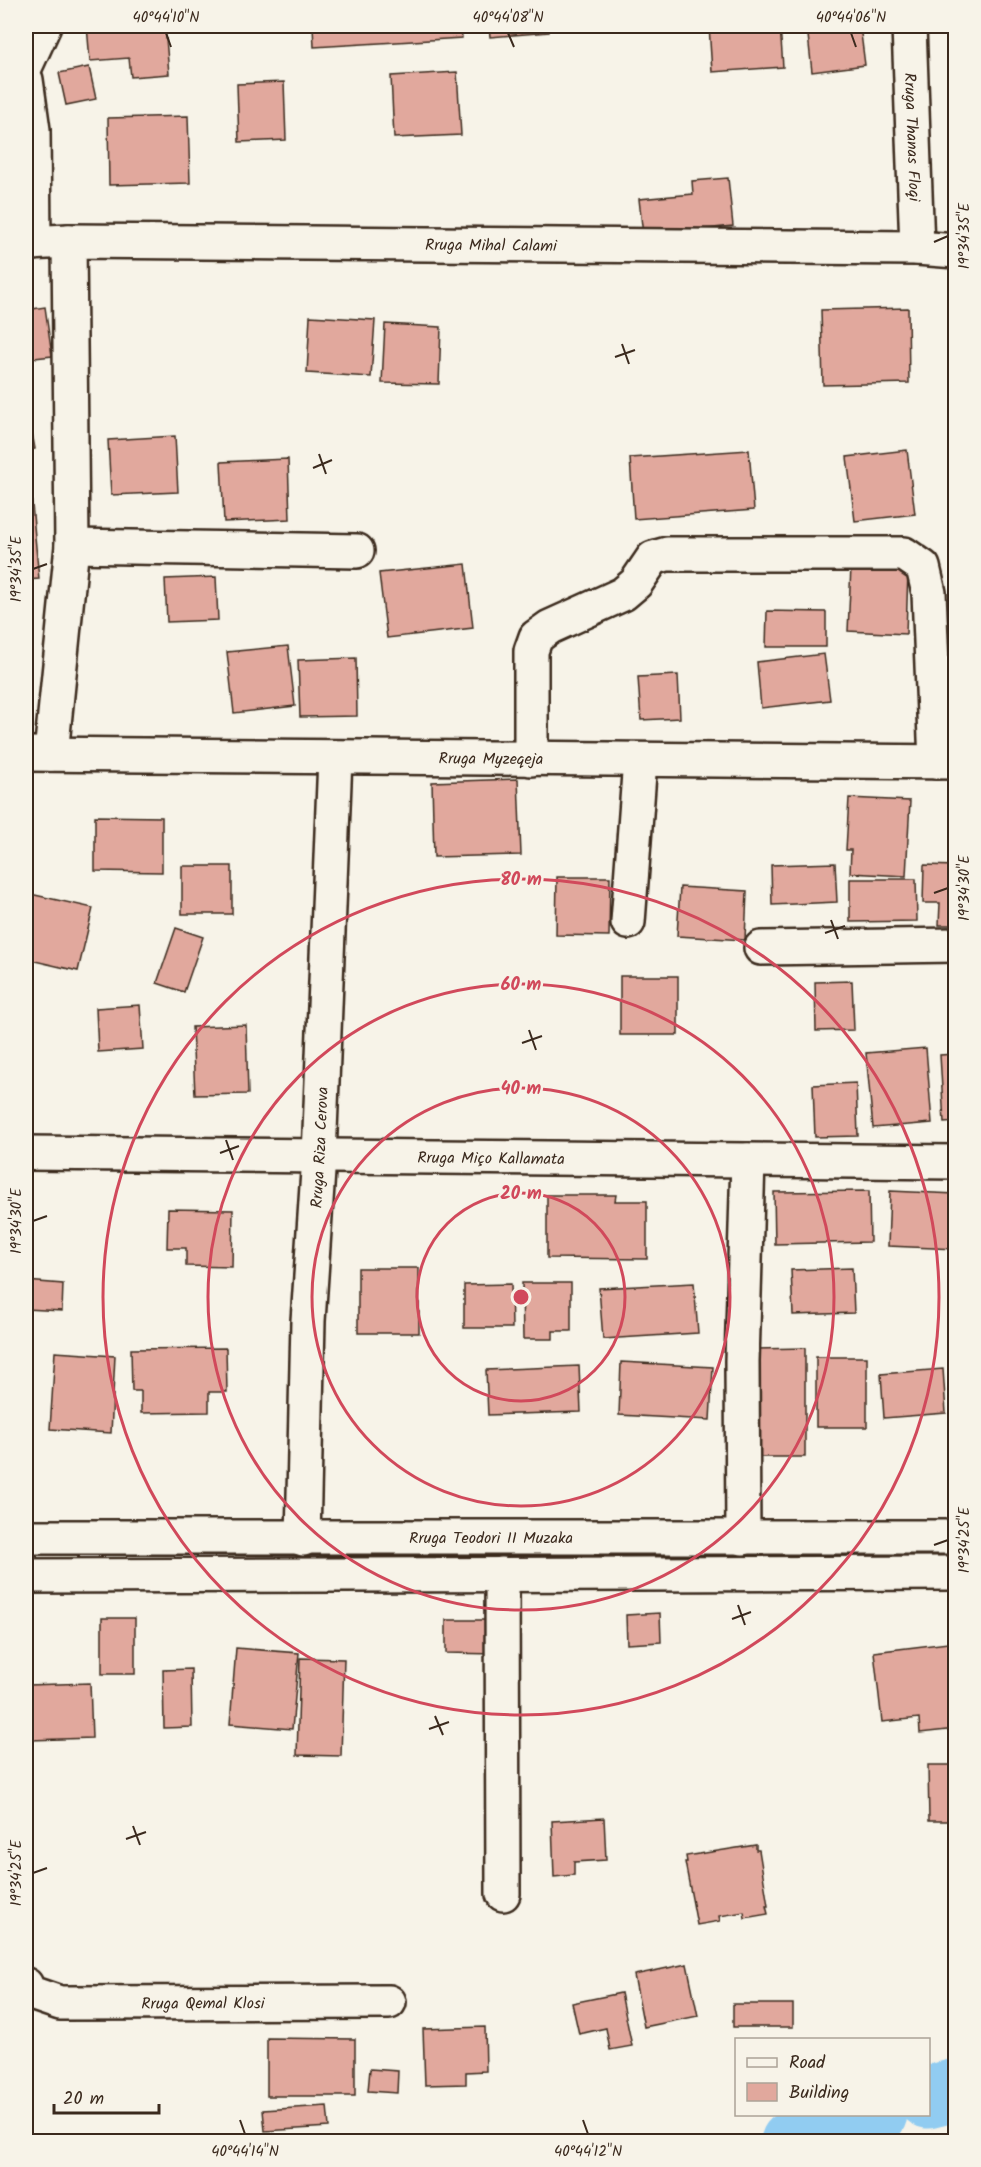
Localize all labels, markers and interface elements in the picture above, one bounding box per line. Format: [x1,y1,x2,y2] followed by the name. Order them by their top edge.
[133,6,199,30] text: 40°44'10"N
[472,6,544,30] text: 40°44'08"N
[816,6,886,30] text: 40°44'06"N
[897,72,926,203] street label: Rruga Thanas Floqi
[953,202,977,269] text: 19°34'35"E
[425,233,558,259] street label: Rruga Mihal Calami
[5,535,29,602] text: 19°34'35"E
[439,747,543,772] street label: Rruga Myzeqeja
[953,854,977,921] text: 19°34'30"E
[500,866,542,895] text: 80 m
[501,971,542,1000] text: 60 m
[501,1075,542,1104] text: 40 m
[305,1086,336,1209] street label: Rruga Riza Cerova
[417,1146,565,1172] street label: Rruga Miço Kallamata
[500,1180,542,1209] text: 20 m
[5,1187,29,1254] text: 19°34'30"E
[511,1287,531,1307] centre of rings
[953,1505,977,1573] text: 19°34'25"E
[409,1526,573,1551] street label: Rruga Teodori II Muzaka
[5,1838,29,1906] text: 19°34'25"E
[141,1991,266,2017] street label: Rruga Qemal Klosi
[735,2038,930,2116] legend
[789,2049,826,2078] text: Road
[54,2077,159,2115] scale bar
[789,2079,849,2108] text: Building
[63,2085,104,2114] text: 20 m
[211,2140,279,2164] text: 40°44'14"N
[554,2140,622,2164] text: 40°44'12"N

